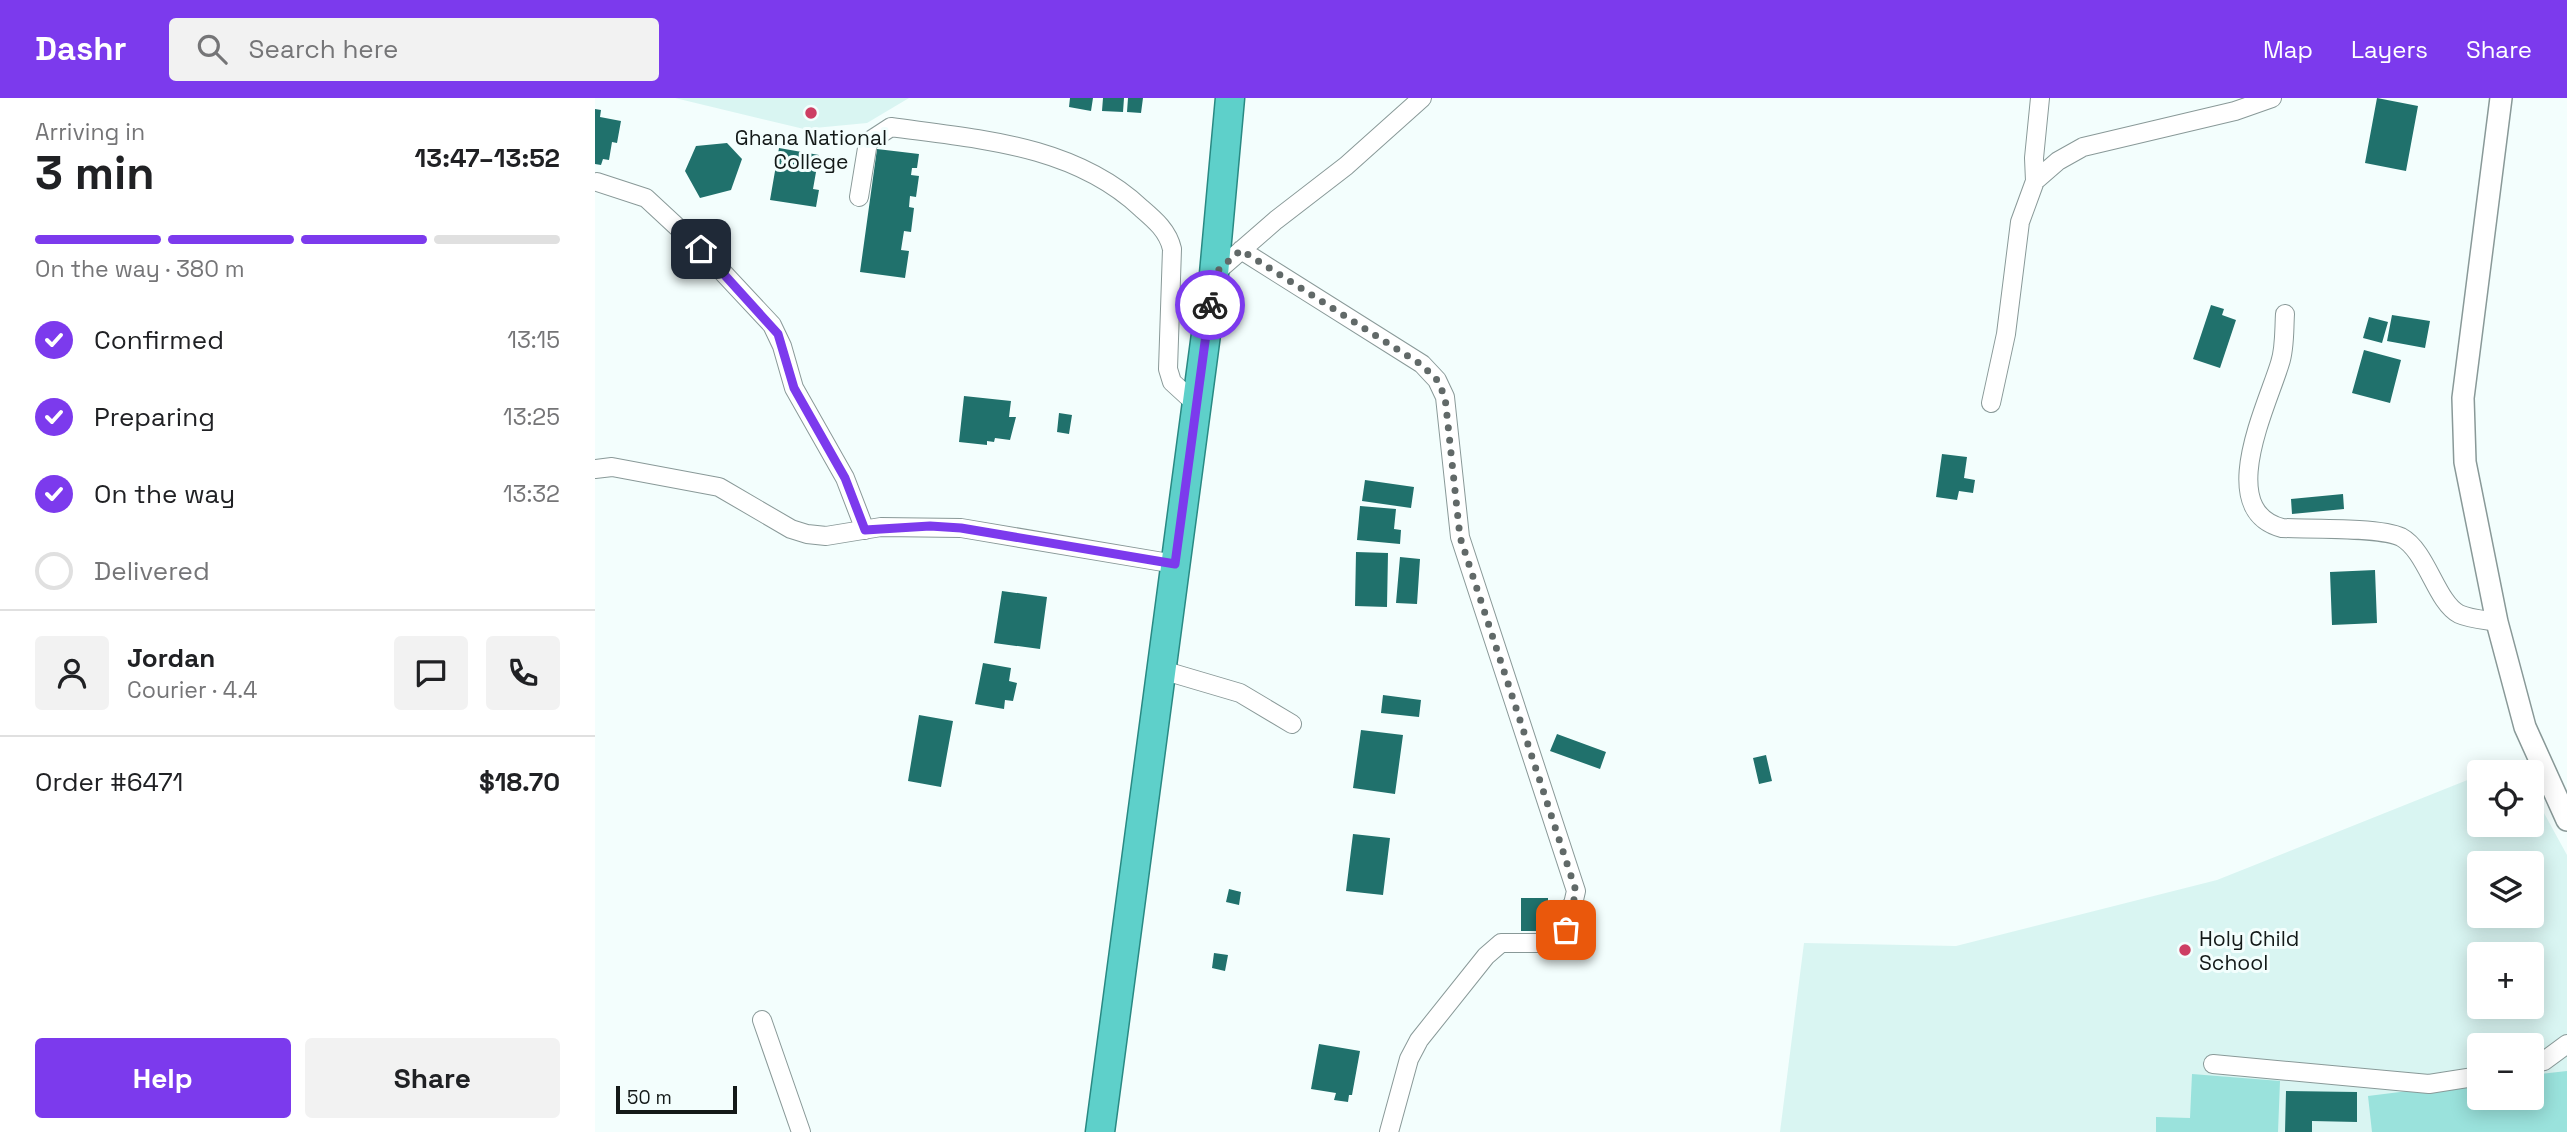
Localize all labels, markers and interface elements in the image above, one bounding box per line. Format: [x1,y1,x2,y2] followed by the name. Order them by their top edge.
[169,18,659,81] search box
[35,28,127,70] text: Dashr
[193,30,231,68] icon: search
[249,32,398,66] text: Search here
[2263,34,2313,65] text: Map
[2351,34,2428,65] text: Layers
[2466,34,2532,65] text: Share
[803,105,819,121] marker: Ghana National College
[35,117,145,147] text: Arriving in
[735,124,887,175] place label: Ghana National College
[415,141,560,175] text: 13:47–13:52
[35,144,155,202] text: 3 min
[671,219,731,279] pin
[682,230,720,268] icon: home
[35,254,245,284] text: On the way · 380 m
[1175,270,1245,340] courier
[1191,286,1229,324] icon: bike
[35,321,73,359] icon: check
[94,323,224,357] text: Confirmed
[507,325,560,355] text: 13:15
[35,398,73,436] icon: check
[94,400,215,434] text: Preparing
[503,402,560,432] text: 13:25
[35,475,73,513] icon: check
[94,477,235,511] text: On the way
[503,479,560,509] text: 13:32
[94,554,210,588] text: Delivered
[35,636,109,710] button: person
[394,636,468,710] button: chat
[486,636,560,710] button: phone
[127,641,215,675] text: Jordan
[127,675,257,705] text: Courier · 4.4
[2467,760,2544,1110] map controls
[2467,760,2544,837] button: locate
[35,765,183,799] text: Order #6471
[479,765,560,799] text: $18.70
[2467,851,2544,928] button: layers
[1536,900,1596,960] pin
[1547,911,1585,949] icon: bag
[2199,925,2299,976] place label: Holy Child School
[2177,942,2193,958] marker: Holy Child School
[2467,942,2544,1019] button: +
[2467,1033,2544,1110] button: −
[35,1038,291,1118] button: Help
[305,1038,560,1118] button: Share
[616,1083,737,1115] scale bar
[627,1085,672,1110] text: 50 m

